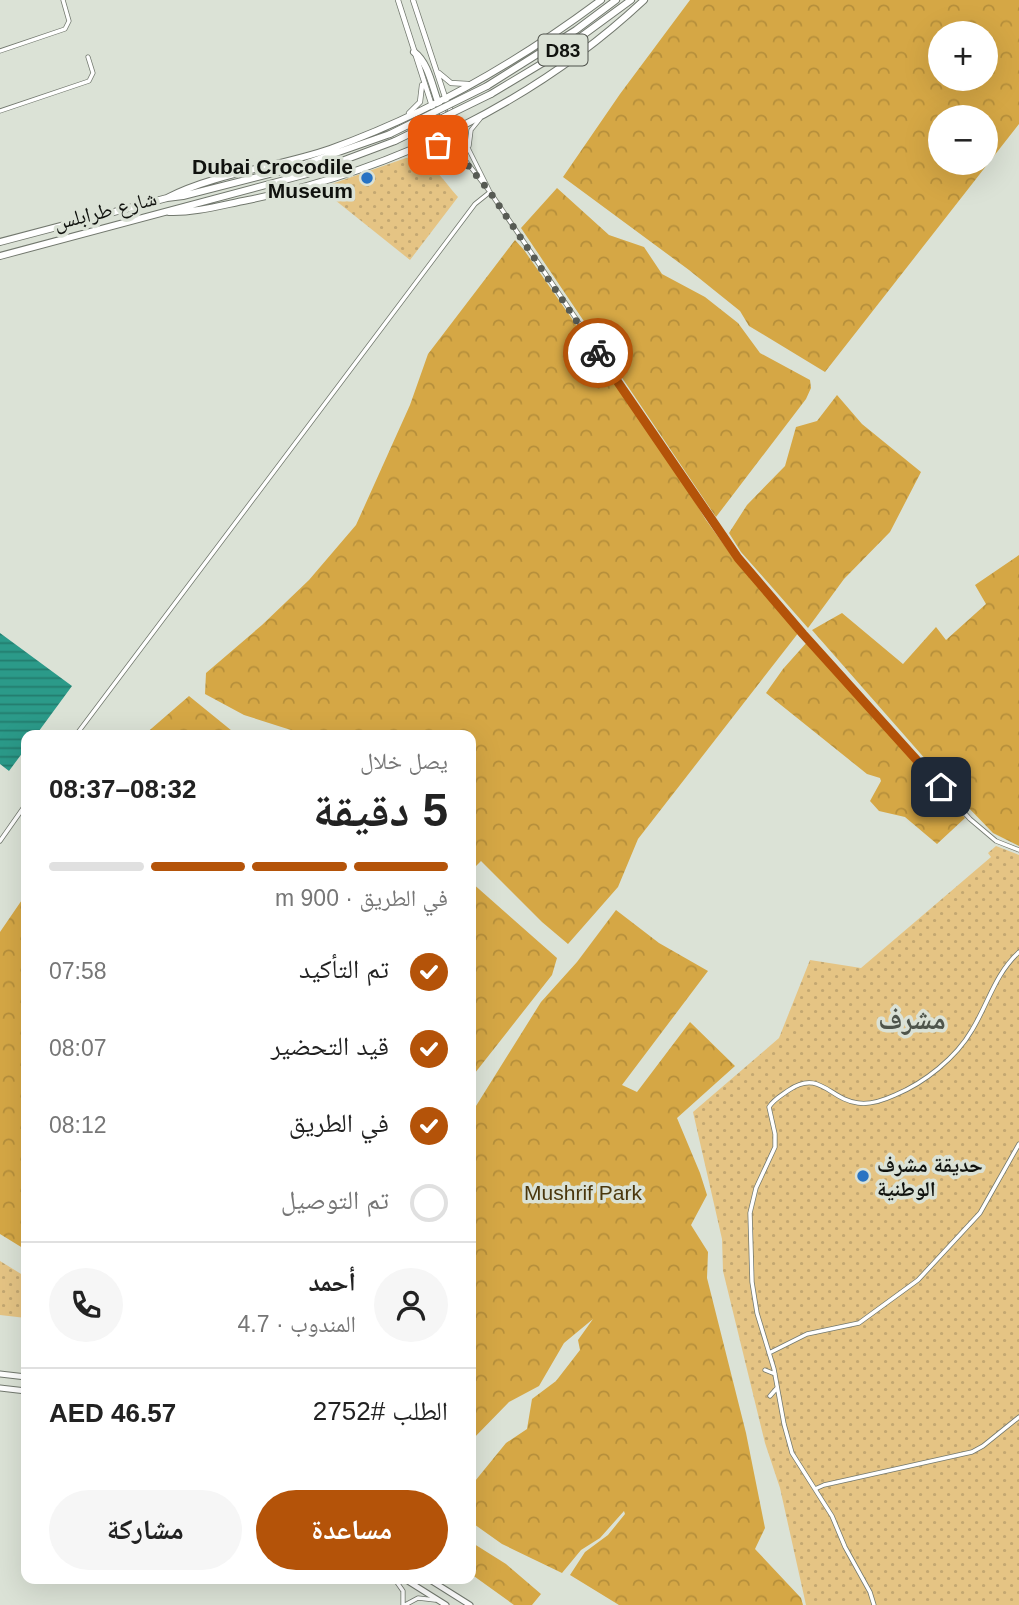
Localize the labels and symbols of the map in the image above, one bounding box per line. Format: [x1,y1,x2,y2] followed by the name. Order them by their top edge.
[538,34,588,66] road number: D83
[408,115,468,175] pin
[192,155,353,202] place label: Dubai Crocodile Museum
[359,170,375,186] marker: Dubai Crocodile Museum
[51,186,159,236] street label: شارع طرابلس
[563,318,633,388] courier
[911,757,971,817] pin
[878,1004,946,1035] district label: مشرف
[877,1153,983,1201] place label: حديقة مشرف الوطنية
[855,1168,871,1184] marker: حديقة مشرف الوطنية
[524,1181,642,1204] park label: Mushrif Park

